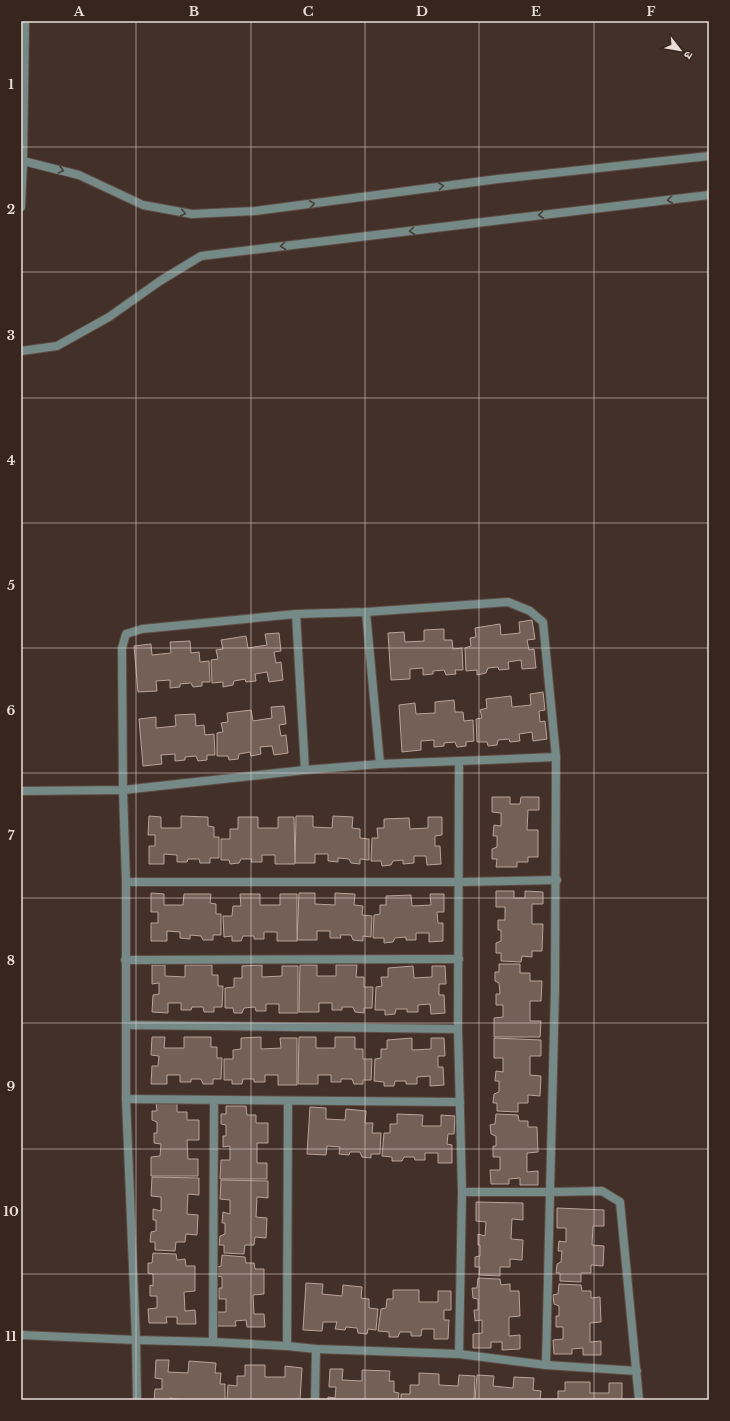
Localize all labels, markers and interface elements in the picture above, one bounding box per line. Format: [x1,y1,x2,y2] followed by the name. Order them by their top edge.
[73,3,85,20] text: A
[189,3,199,20] text: B
[303,3,314,20] text: C
[416,3,428,20] text: D
[531,3,541,20] text: E
[647,3,656,20] text: F
[660,30,700,70] north arrow
[681,49,696,62] text: उ
[8,76,14,93] text: 1
[58,166,64,174] one-way arrow
[438,182,444,191] one-way arrow
[667,195,673,204] one-way arrow
[309,200,315,209] one-way arrow
[7,201,15,218] text: 2
[180,208,186,216] one-way arrow
[538,211,544,220] one-way arrow
[409,226,415,235] one-way arrow
[280,241,286,250] one-way arrow
[7,327,15,344] text: 3
[7,452,16,469] text: 4
[7,577,15,594] text: 5
[7,702,16,719] text: 6
[8,827,15,844] text: 7
[7,952,15,969] text: 8
[7,1078,16,1095] text: 9
[3,1203,19,1220] text: 10
[5,1328,17,1345] text: 11

